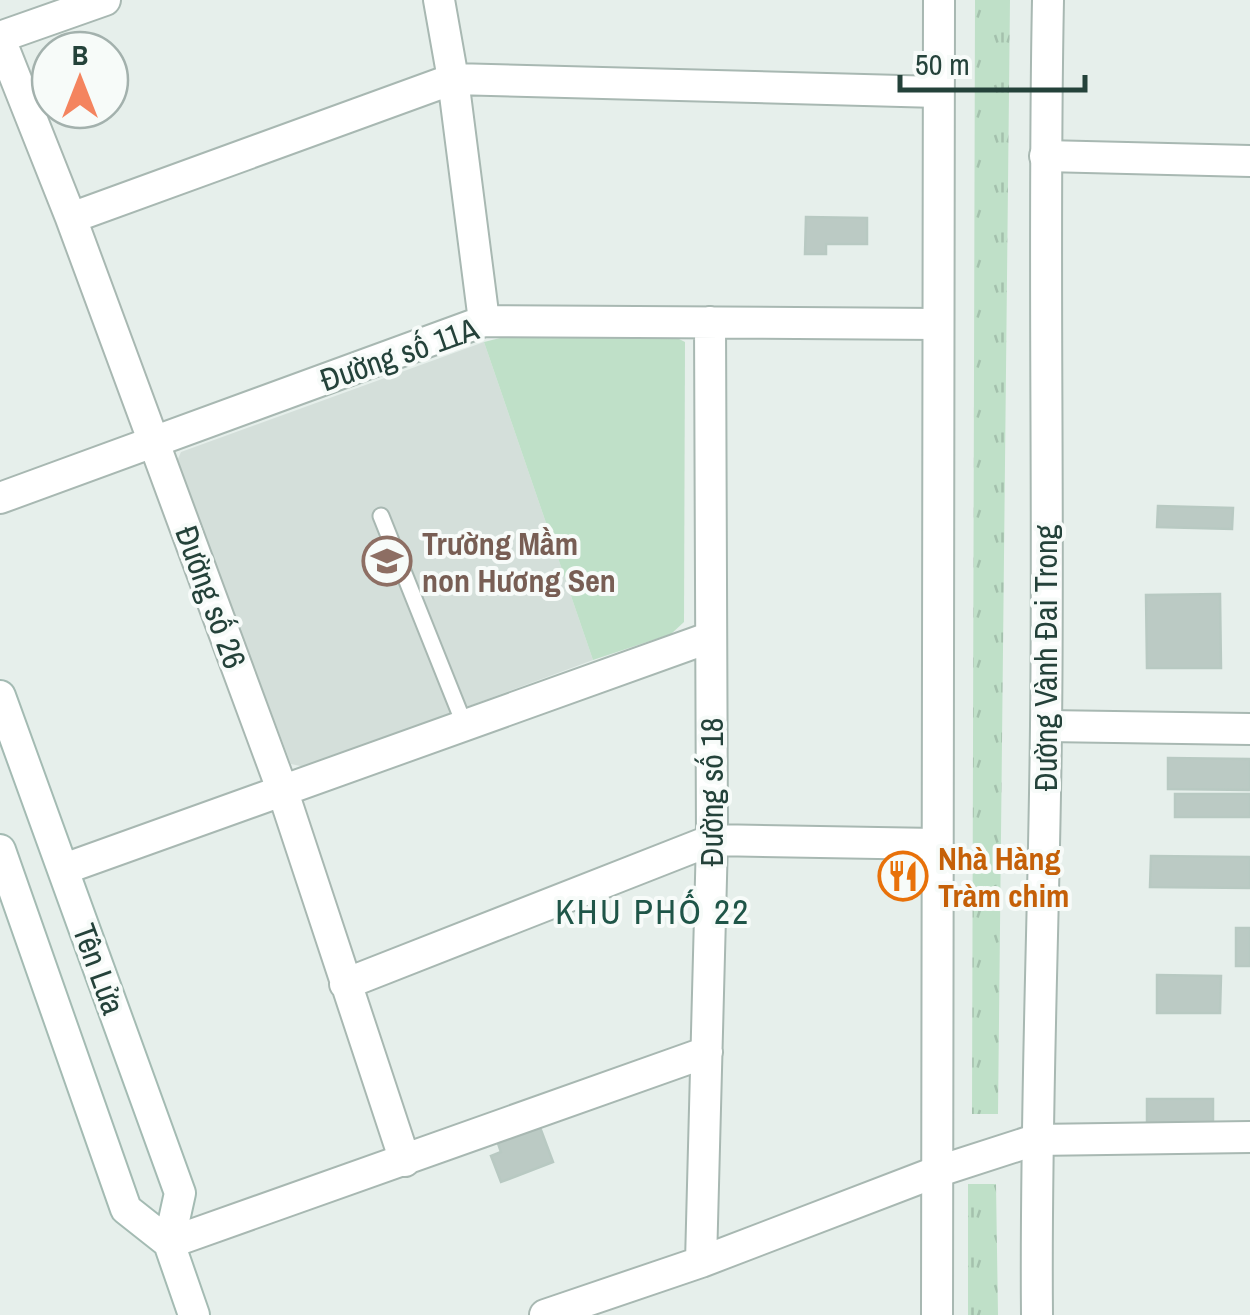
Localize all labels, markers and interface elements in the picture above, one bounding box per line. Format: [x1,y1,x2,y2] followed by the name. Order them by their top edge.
[30,30,130,130] north arrow
[900,30,1085,92] scale bar
[72,36,88,74] text: B
[915,44,970,84] text: 50 m
[314,307,484,401] street label: Đường số 11A
[165,520,257,674] street label: Đường số 26
[422,522,616,602] place label: Trường Mầm non Hương Sen
[1024,524,1067,791] street label: Đường Vành Đai Trong
[361,535,413,587] school or university icon: Trường Mầm non Hương Sen
[690,718,733,866] street label: Đường số 18
[938,837,1069,917] place label: Nhà Hàng Tràm chim
[877,850,929,902] restaurant icon: Nhà Hàng Tràm chim
[555,888,751,935] district label: KHU PHỐ 22
[63,918,135,1021] street label: Tên Lửa

